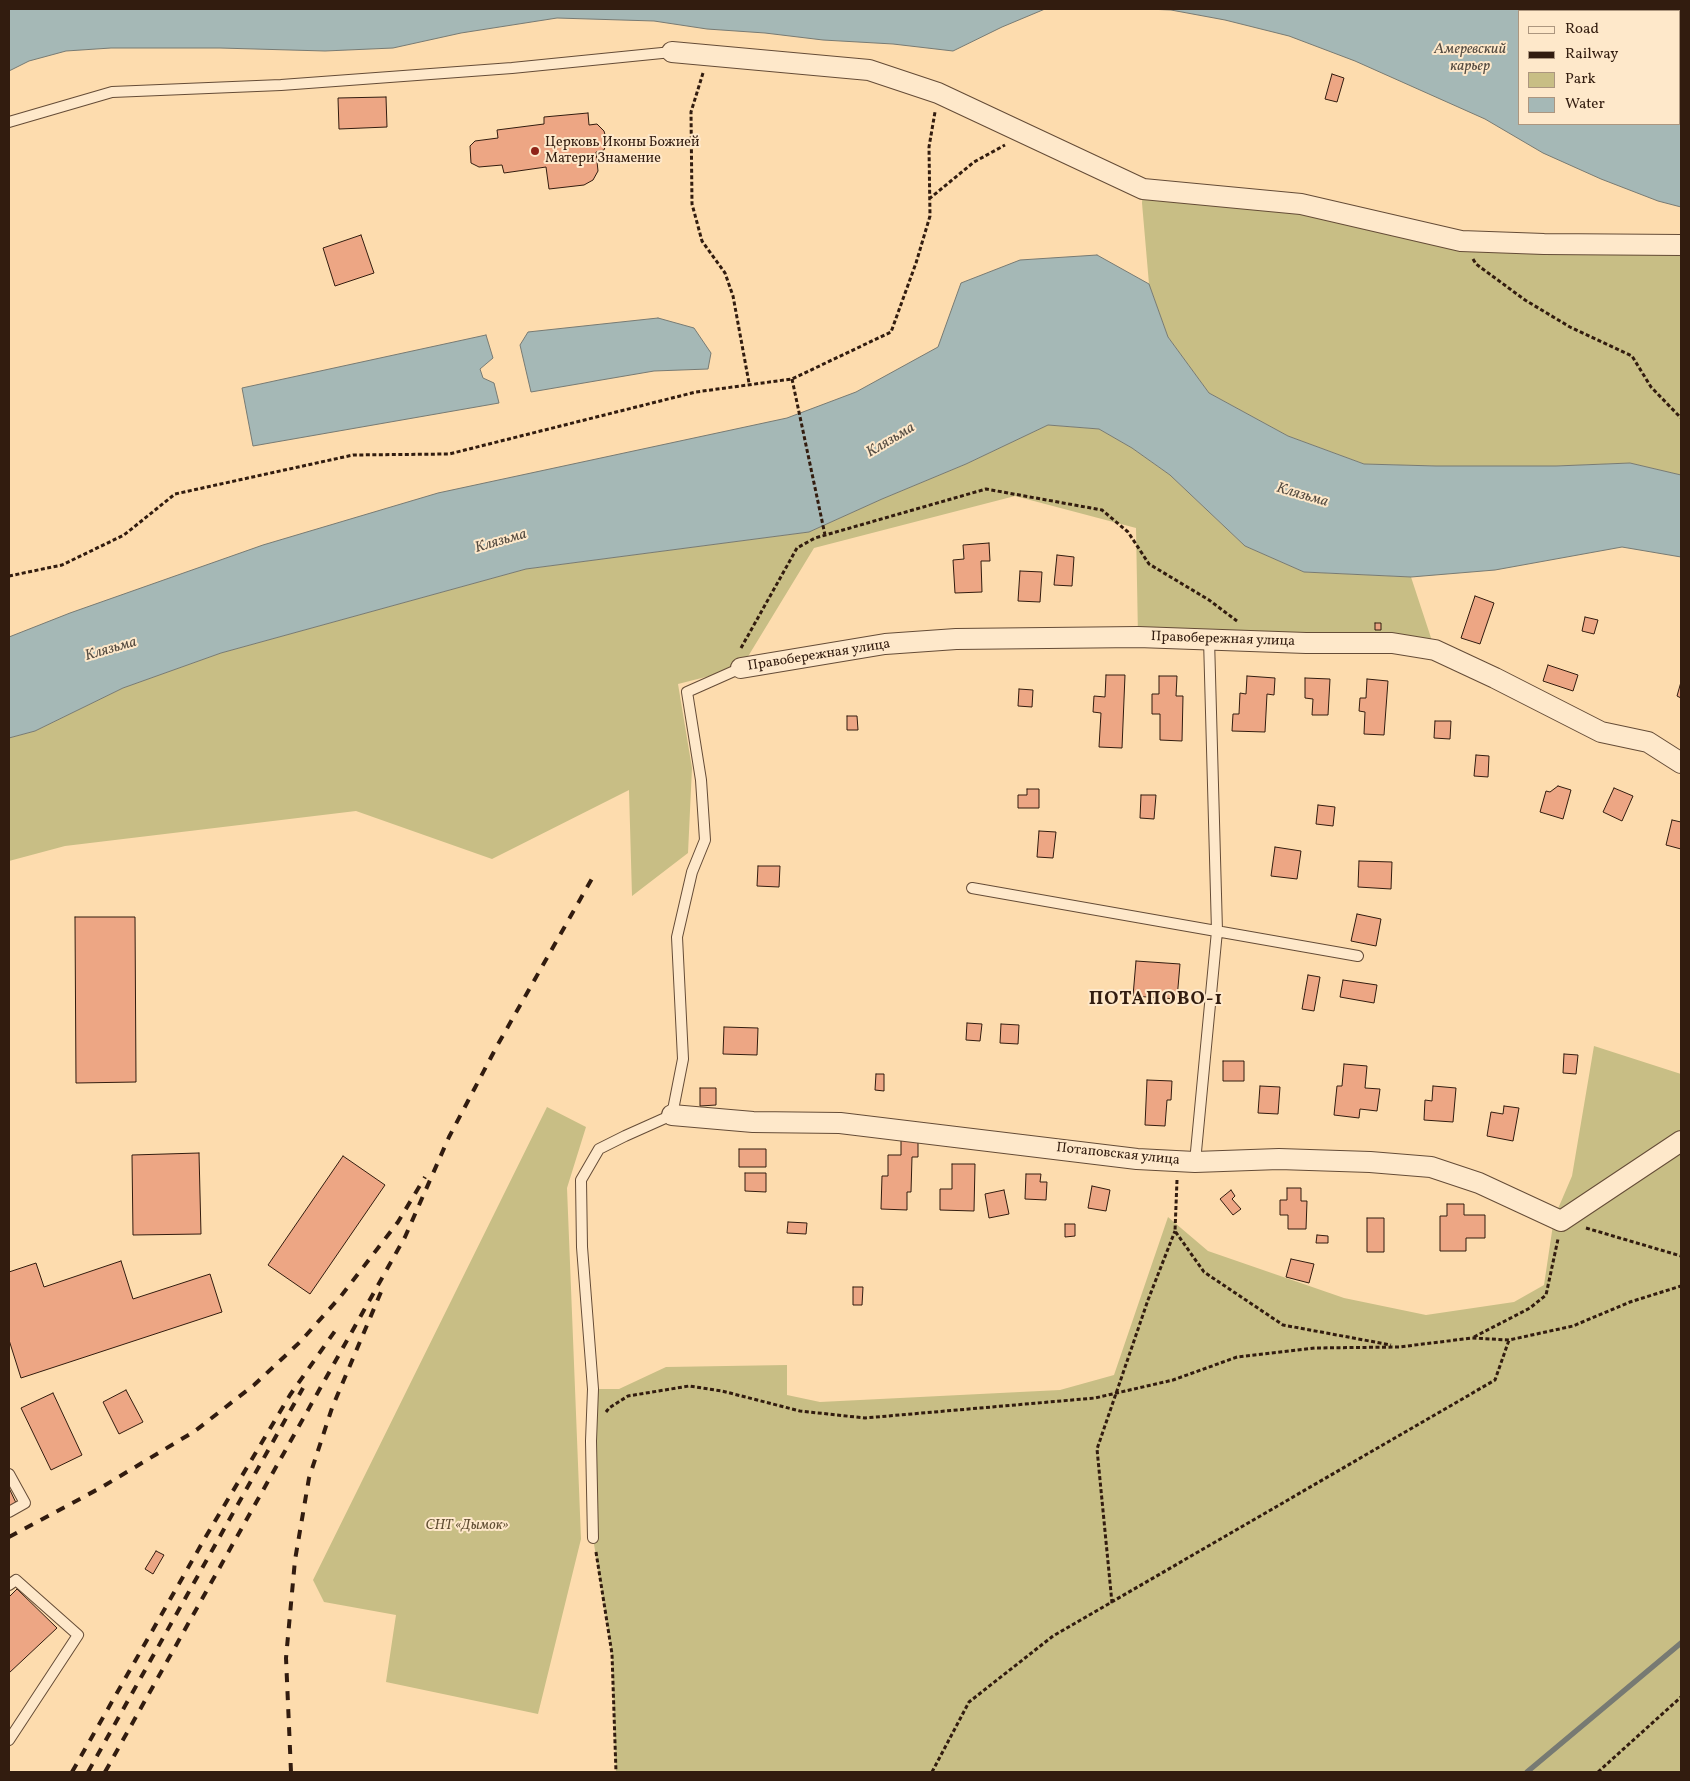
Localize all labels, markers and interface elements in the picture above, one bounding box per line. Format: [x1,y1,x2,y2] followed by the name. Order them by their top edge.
[1518,10,1680,125] legend
[1565,19,1599,40] text: Road
[1434,41,1506,76] water label: Амеревский карьер
[1565,44,1618,65] text: Railway
[1565,69,1596,90] text: Park
[1565,94,1605,115] text: Water
[545,135,699,168] place label: Церковь Иконы Божией Матери Знамение
[529,145,541,157] marker: Церковь Иконы Божией Матери Знамение
[864,420,918,462] water label: Клязьма
[1274,480,1330,512] water label: Клязьма
[473,526,529,558] water label: Клязьма
[1151,629,1295,651] street label: Правобережная улица
[83,634,139,666] water label: Клязьма
[746,636,892,676] street label: Правобережная улица
[1088,990,1224,1012] district label: ПОТАПОВО-1
[1055,1140,1181,1170] street label: Потаповская улица
[426,1518,508,1534] park label: СНТ «Дымок»

